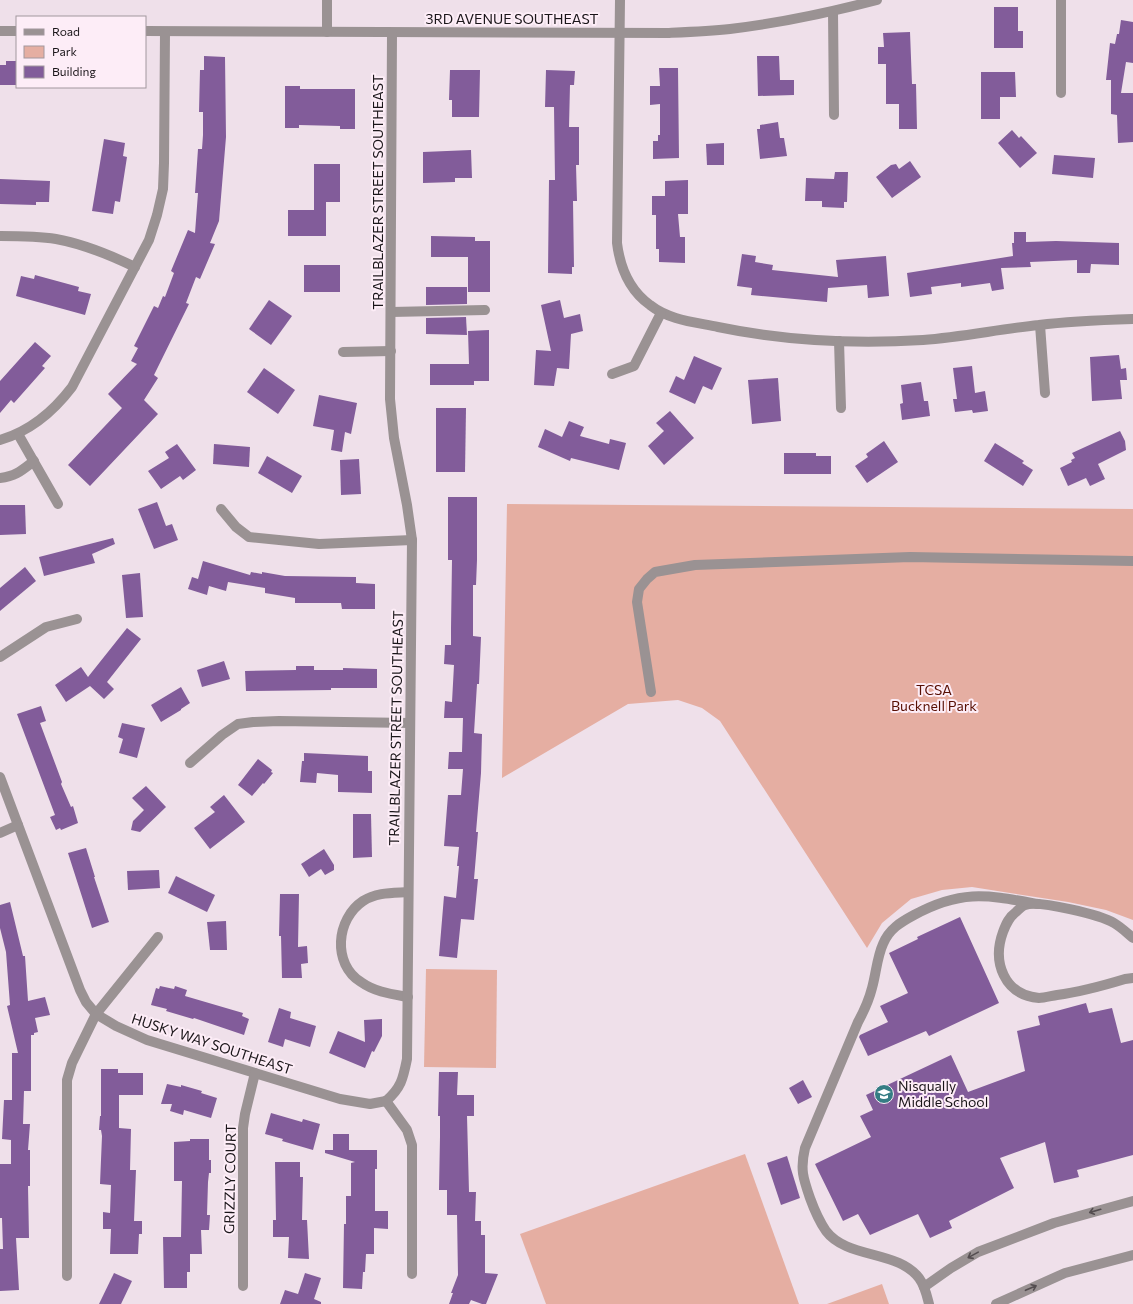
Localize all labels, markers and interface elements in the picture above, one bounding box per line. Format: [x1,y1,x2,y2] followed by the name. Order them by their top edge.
[425,10,599,27] street label: 3RD AVENUE SOUTHEAST
[16,16,146,88] legend
[52,24,80,38] text: Road
[52,44,78,58] text: Park
[52,64,96,78] text: Building
[369,74,386,310] street label: TRAILBLAZER STREET SOUTHEAST
[385,610,406,846] street label: TRAILBLAZER STREET SOUTHEAST
[891,681,977,714] park label: TCSA Bucknell Park
[130,1009,295,1078] street label: HUSKY WAY SOUTHEAST
[898,1077,988,1110] place label: Nisqually Middle School
[873,1083,895,1105] school or university icon: Nisqually Middle School
[220,1124,239,1234] street label: GRIZZLY COURT
[1089,1208,1102,1215] one-way arrow
[967,1252,979,1259] one-way arrow
[1025,1283,1037,1291] one-way arrow

